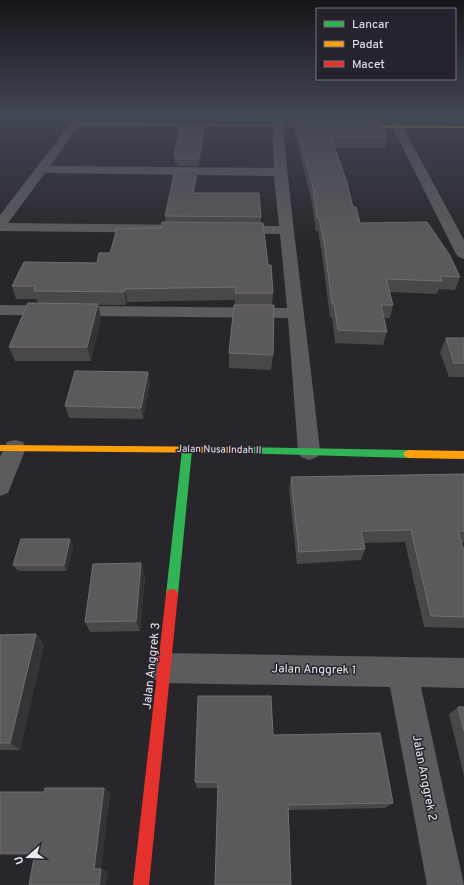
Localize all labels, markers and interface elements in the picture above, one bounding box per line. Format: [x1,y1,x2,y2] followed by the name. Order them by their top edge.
[316,8,456,80] legend
[352,17,389,33] text: Lancar
[352,37,383,53] text: Padat
[352,57,385,73] text: Macet
[177,443,261,457] street label: Jalan Nusa Indah II
[139,622,165,710] street label: Jalan Anggrek 3
[272,661,356,679] street label: Jalan Anggrek 1
[408,733,440,823] street label: Jalan Anggrek 2
[8,837,48,877] north arrow
[12,854,27,866] text: U

